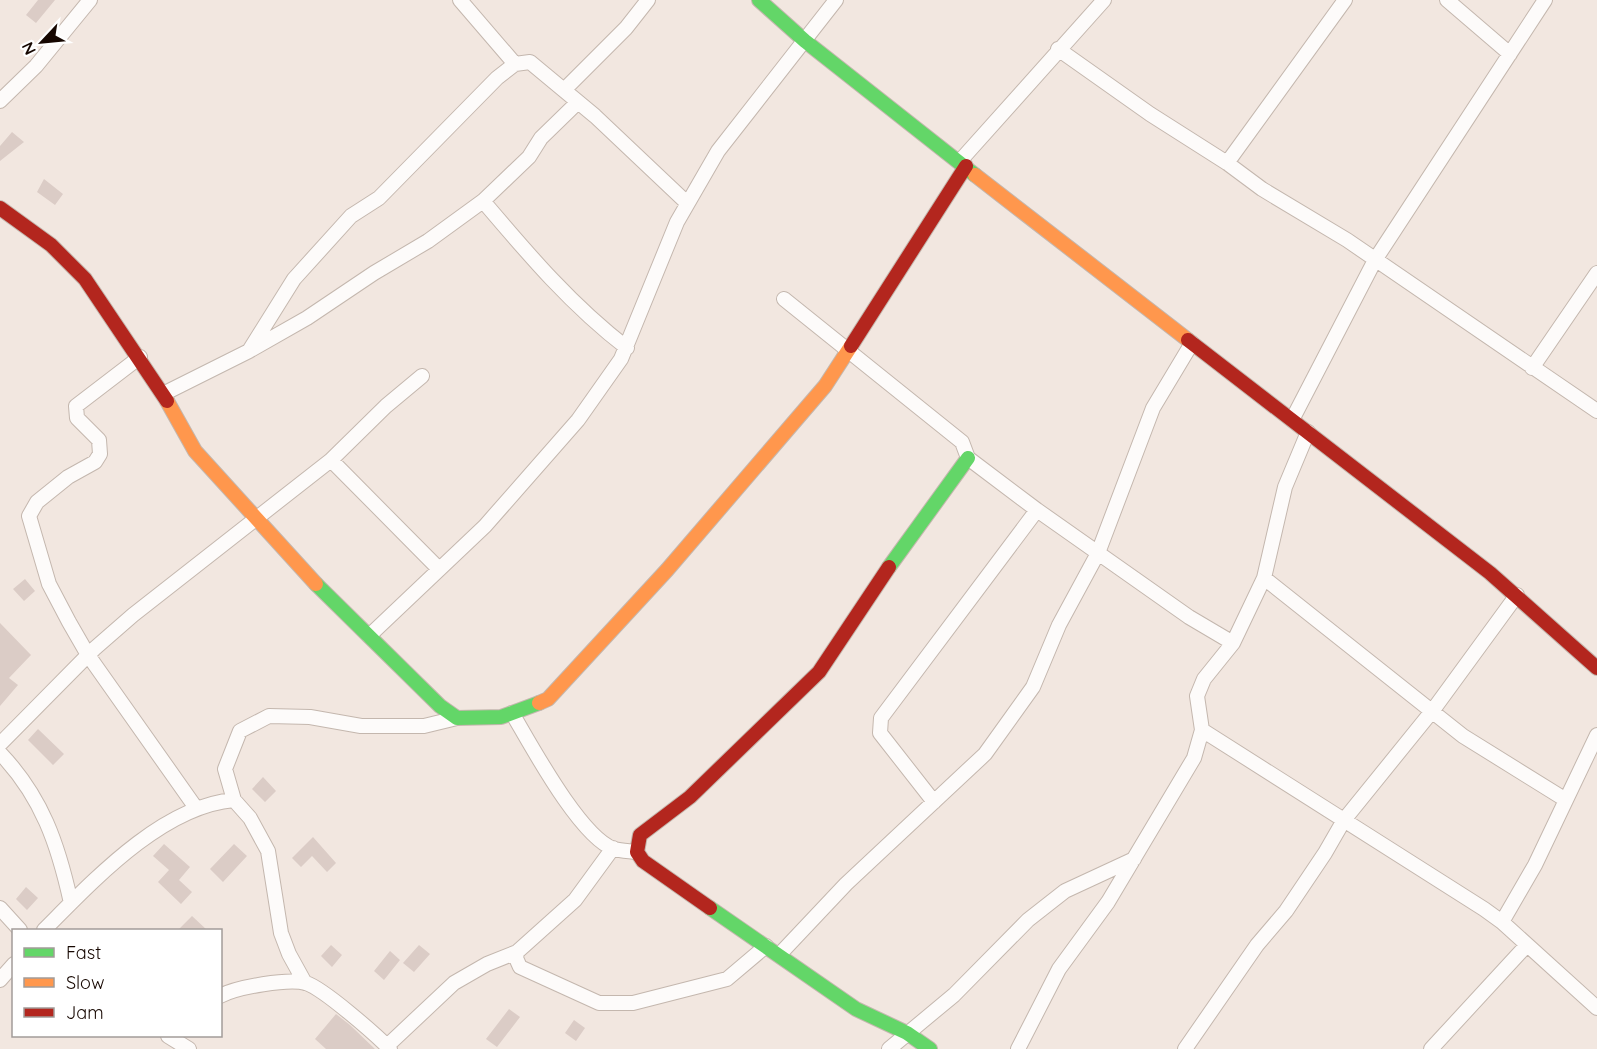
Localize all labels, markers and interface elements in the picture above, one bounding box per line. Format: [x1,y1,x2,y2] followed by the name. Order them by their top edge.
[12,12,72,72] north arrow
[17,39,40,58] text: N
[12,929,222,1037] legend
[66,941,101,964] text: Fast
[66,971,104,994] text: Slow
[66,1001,104,1024] text: Jam

